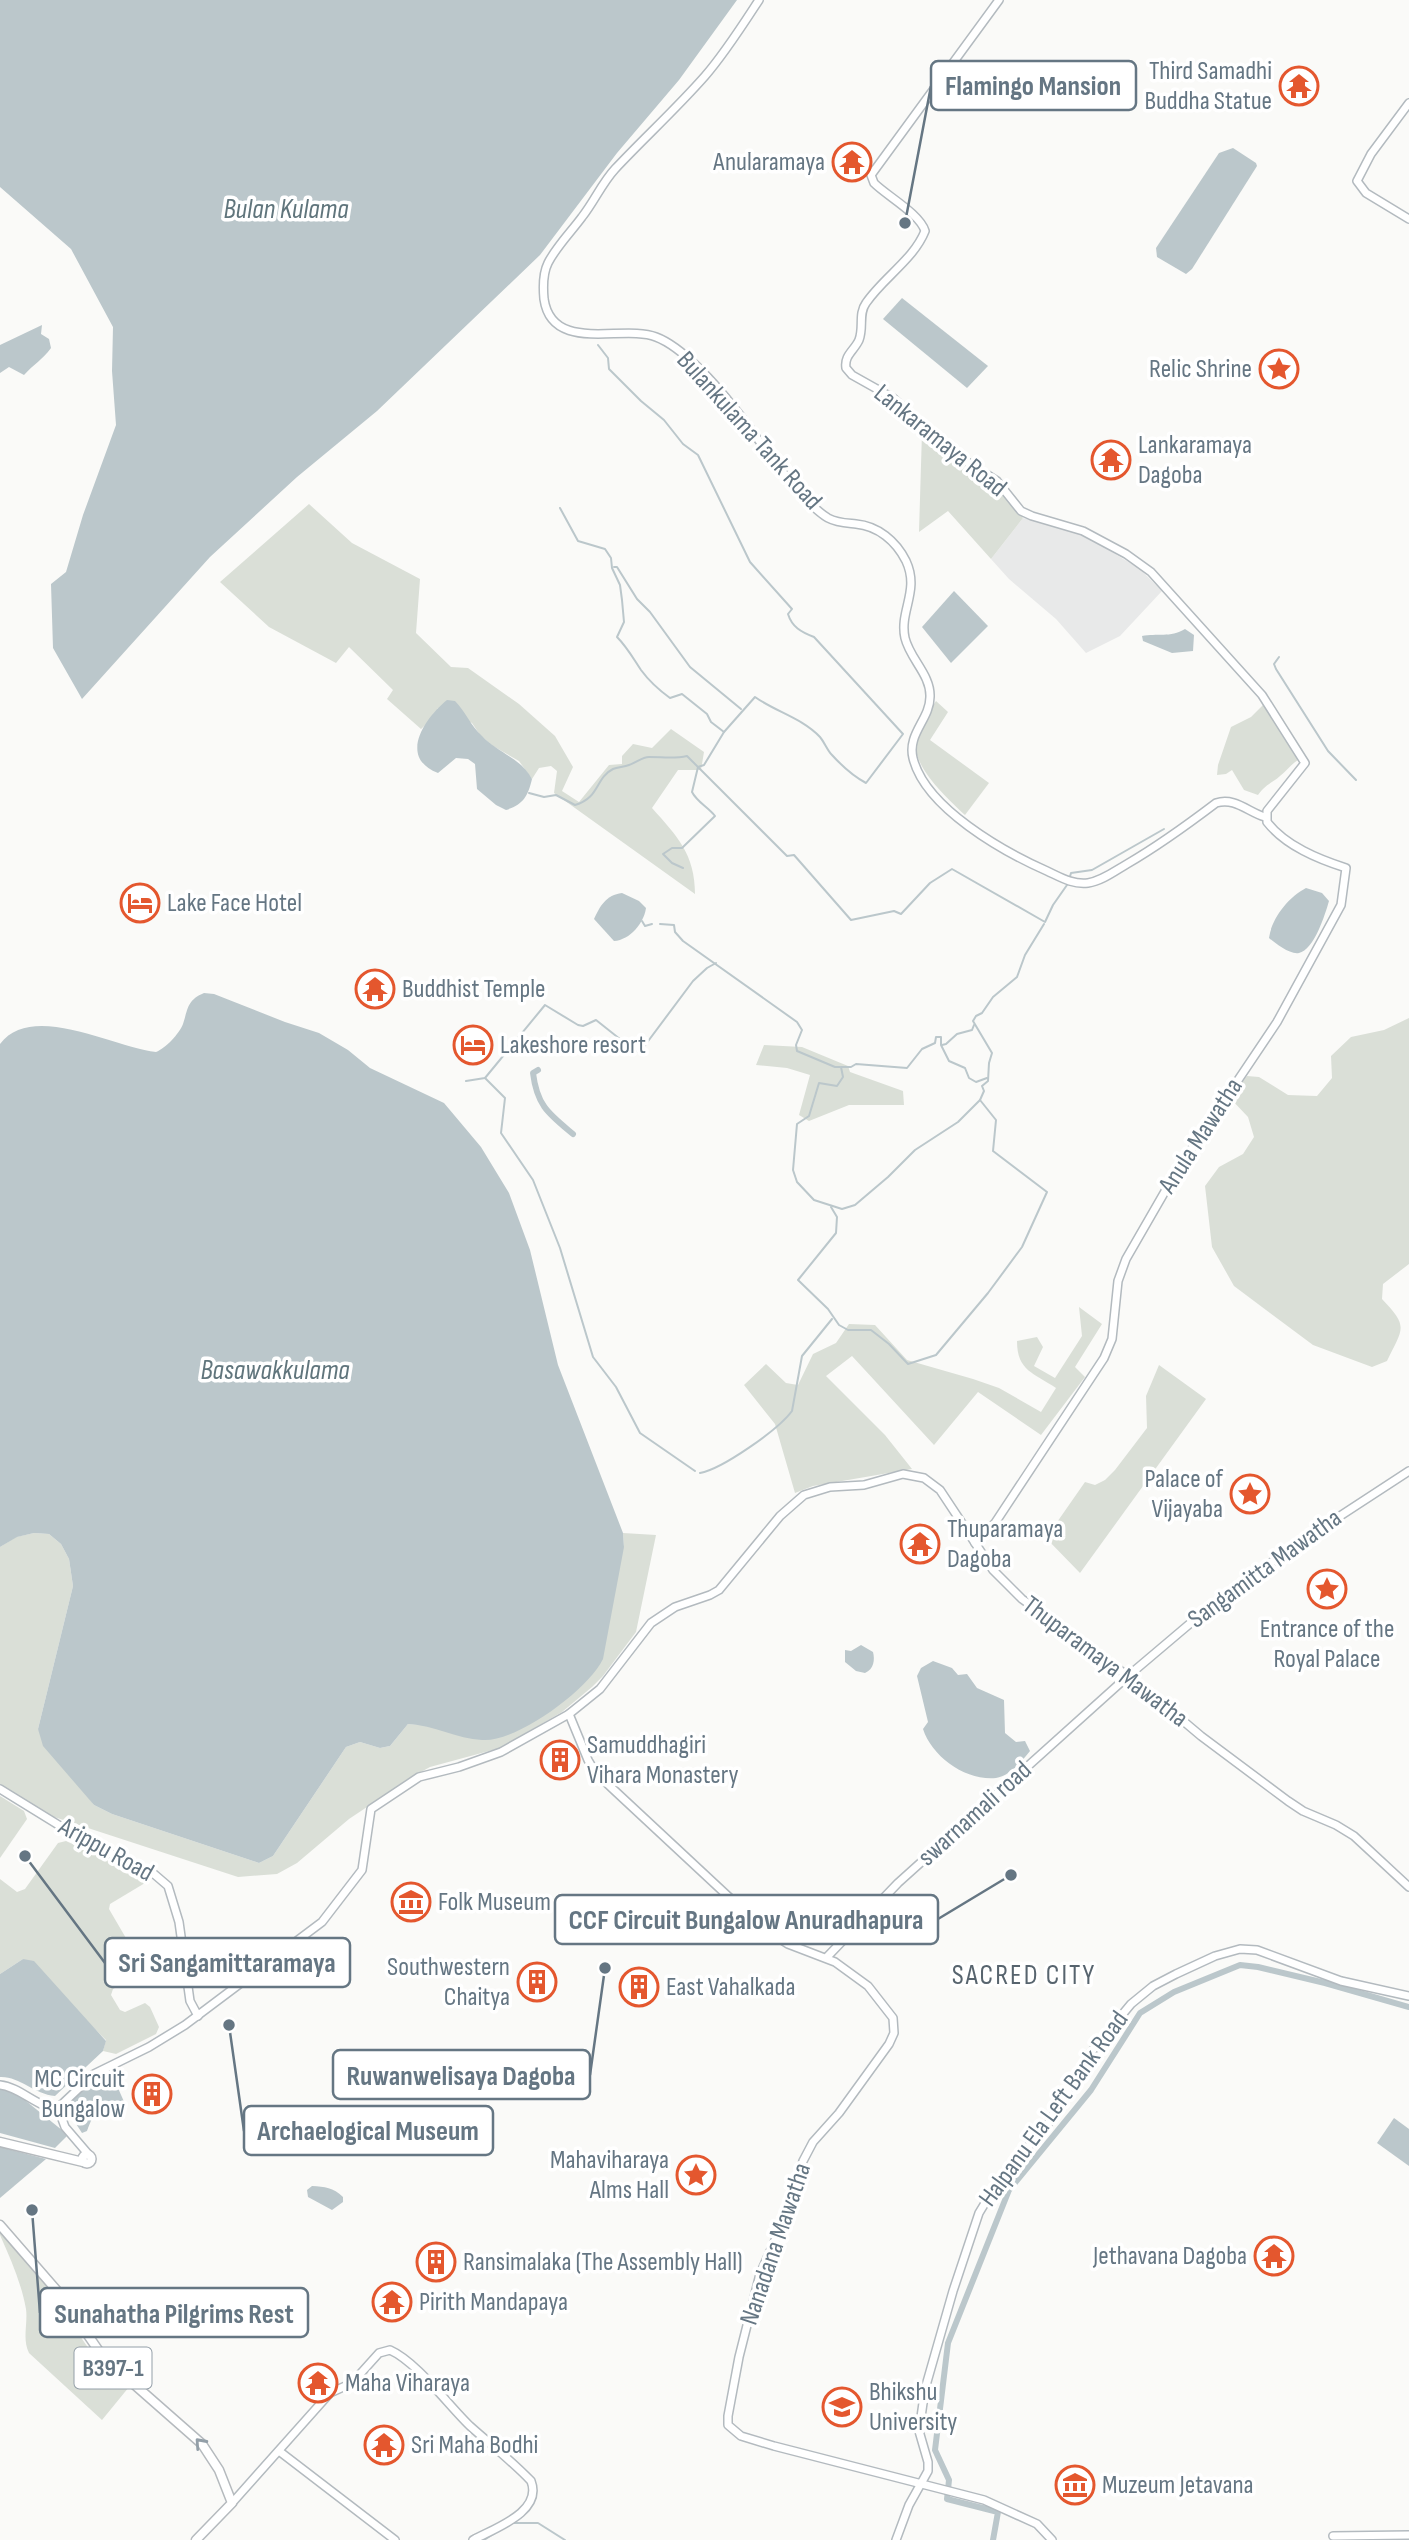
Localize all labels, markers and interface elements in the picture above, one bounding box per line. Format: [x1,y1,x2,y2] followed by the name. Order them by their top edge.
[1144,56,1272,117] place label: Third Samadhi Buddha Statue
[931,61,1136,110] callout: Flamingo Mansion
[1278,65,1320,107] temple icon: Third Samadhi Buddha Statue
[945,70,1121,103] text: Flamingo Mansion
[831,141,873,183] temple icon: Anularamaya
[712,147,825,178] place label: Anularamaya
[223,193,349,226] water label: Bulan Kulama
[670,345,828,517] street label: Bulankulama Tank Road
[1258,348,1300,390] place icon: Relic Shrine
[1149,354,1252,385] place label: Relic Shrine
[868,378,1012,504] street label: Lankaramaya Road
[1138,430,1252,491] place label: Lankaramaya Dagoba
[1090,439,1132,481] temple icon: Lankaramaya Dagoba
[119,882,161,924] hotel icon: Lake Face Hotel
[167,888,302,919] place label: Lake Face Hotel
[354,968,396,1010] temple icon: Buddhist Temple
[402,974,546,1005] place label: Buddhist Temple
[452,1024,494,1066] hotel icon: Lakeshore resort
[500,1030,646,1061] place label: Lakeshore resort
[1152,1073,1250,1200] street label: Anula Mawatha
[200,1354,350,1387] water label: Basawakkulama
[1144,1464,1223,1525] place label: Palace of Vijayaba
[1229,1473,1271,1515] place icon: Palace of Vijayaba
[1182,1503,1348,1635] street label: Sangamitta Mawatha
[947,1514,1063,1575] place label: Thuparamaya Dagoba
[899,1523,941,1565] temple icon: Thuparamaya Dagoba
[1306,1568,1348,1610] place icon: Entrance of the Royal Palace
[1016,1590,1194,1734] street label: Thuparamaya Mawatha
[1260,1614,1394,1675] place label: Entrance of the Royal Palace
[587,1730,738,1791] place label: Samuddhagiri Vihara Monastery
[539,1739,581,1781] building icon: Samuddhagiri Vihara Monastery
[912,1755,1038,1873] street label: swarnamali road
[52,1811,159,1889] street label: Arippu Road
[390,1881,432,1923] museum icon: Folk Museum
[438,1887,551,1918] place label: Folk Museum
[555,1895,938,1944] callout: CCF Circuit Bungalow Anuradhapura
[569,1904,923,1937] text: CCF Circuit Bungalow Anuradhapura
[105,1938,350,1987] callout: Sri Sangamittaramaya
[118,1947,336,1980] text: Sri Sangamittaramaya
[387,1952,510,2013] place label: Southwestern Chaitya
[952,1959,1096,1992] district label: SACRED CITY
[516,1961,558,2003] building icon: Southwestern Chaitya
[618,1966,660,2008] building icon: East Vahalkada
[666,1972,795,2003] place label: East Vahalkada
[973,2005,1135,2213] street label: Halpanu Ela Left Bank Road
[333,2050,590,2099] callout: Ruwanwelisaya Dagoba
[346,2060,576,2093] text: Ruwanwelisaya Dagoba
[34,2064,125,2125] place label: MC Circuit Bungalow
[131,2073,173,2115] building icon: MC Circuit Bungalow
[244,2106,493,2155] callout: Archaelogical Museum
[256,2115,479,2148] text: Archaelogical Museum
[550,2145,669,2206] place label: Mahaviharaya Alms Hall
[675,2154,717,2196] place icon: Mahaviharaya Alms Hall
[734,2159,818,2329] street label: Nanadana Mawatha
[1253,2235,1295,2277] temple icon: Jethavana Dagoba
[415,2241,457,2283] building icon: Ransimalaka (The Assembly Hall)
[1092,2241,1247,2272] place label: Jethavana Dagoba
[463,2247,743,2278] place label: Ransimalaka (The Assembly Hall)
[371,2281,413,2323] temple icon: Pirith Mandapaya
[419,2287,568,2318] place label: Pirith Mandapaya
[40,2288,308,2337] callout: Sunahatha Pilgrims Rest
[54,2298,294,2331] text: Sunahatha Pilgrims Rest
[74,2348,152,2388] road number: B397-1
[297,2362,339,2404] temple icon: Maha Viharaya
[345,2368,470,2399] place label: Maha Viharaya
[869,2377,957,2438] place label: Bhikshu University
[821,2386,863,2428] school or university icon: Bhikshu University
[363,2424,405,2466] temple icon: Sri Maha Bodhi
[411,2430,538,2461] place label: Sri Maha Bodhi
[196,2438,209,2451] one-way arrow
[1054,2464,1096,2506] museum icon: Muzeum Jetavana
[1102,2470,1254,2501] place label: Muzeum Jetavana

